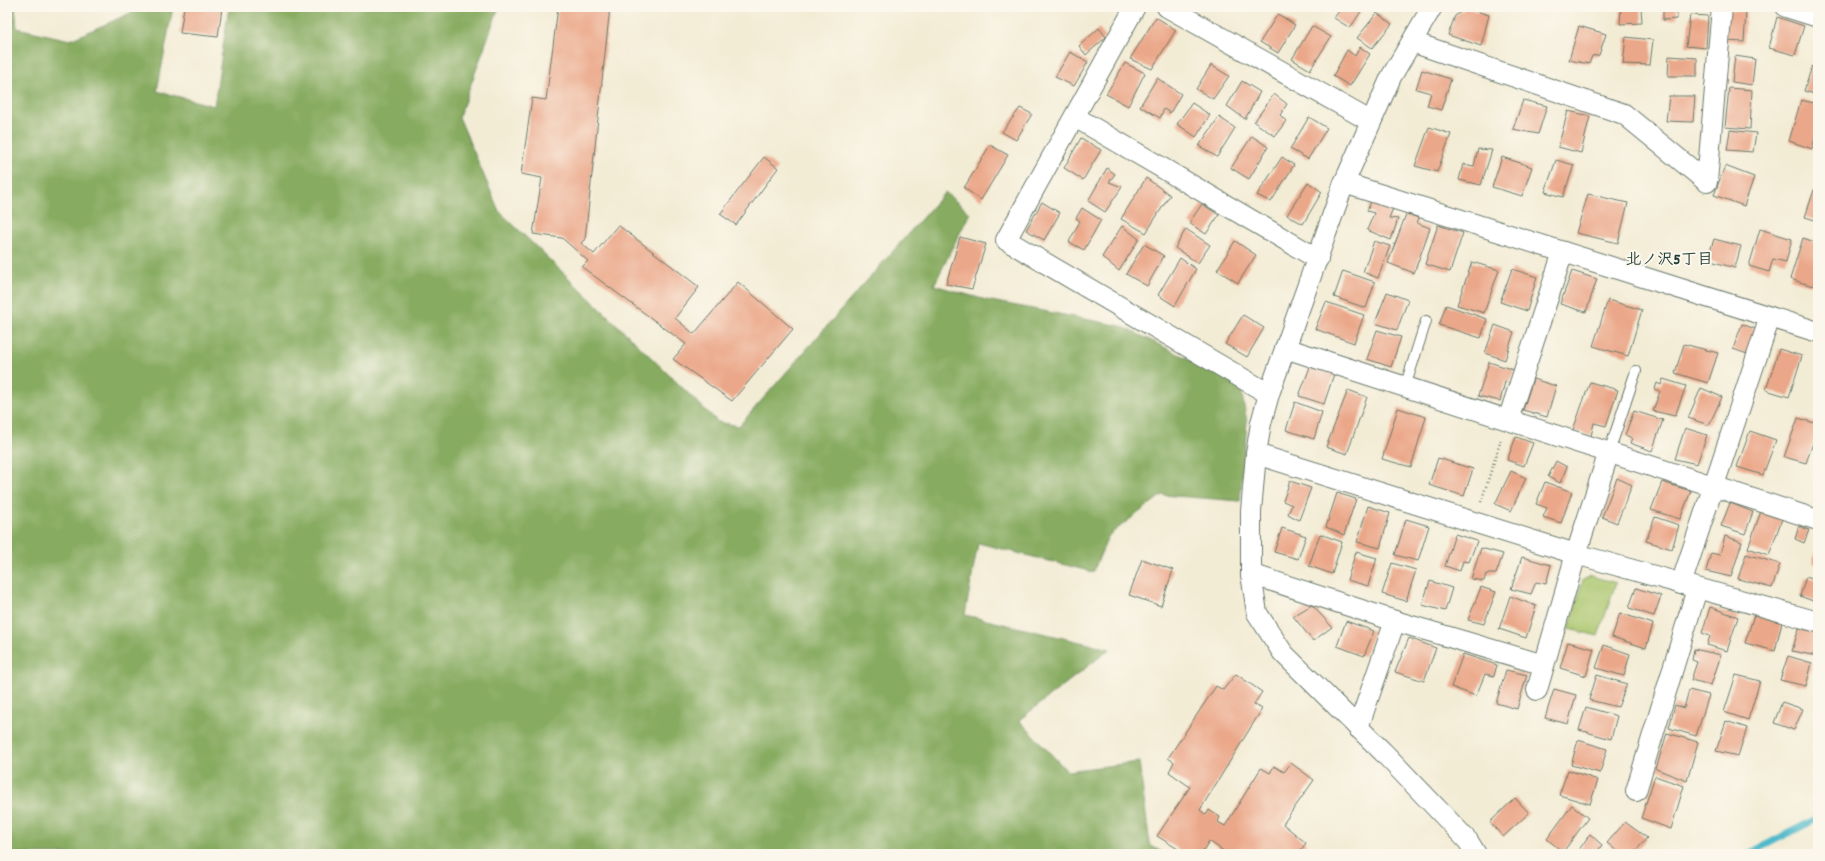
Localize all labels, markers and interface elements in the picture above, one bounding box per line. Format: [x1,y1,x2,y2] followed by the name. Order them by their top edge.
[1625,249,1713,272] district label: 北ノ沢5丁目

